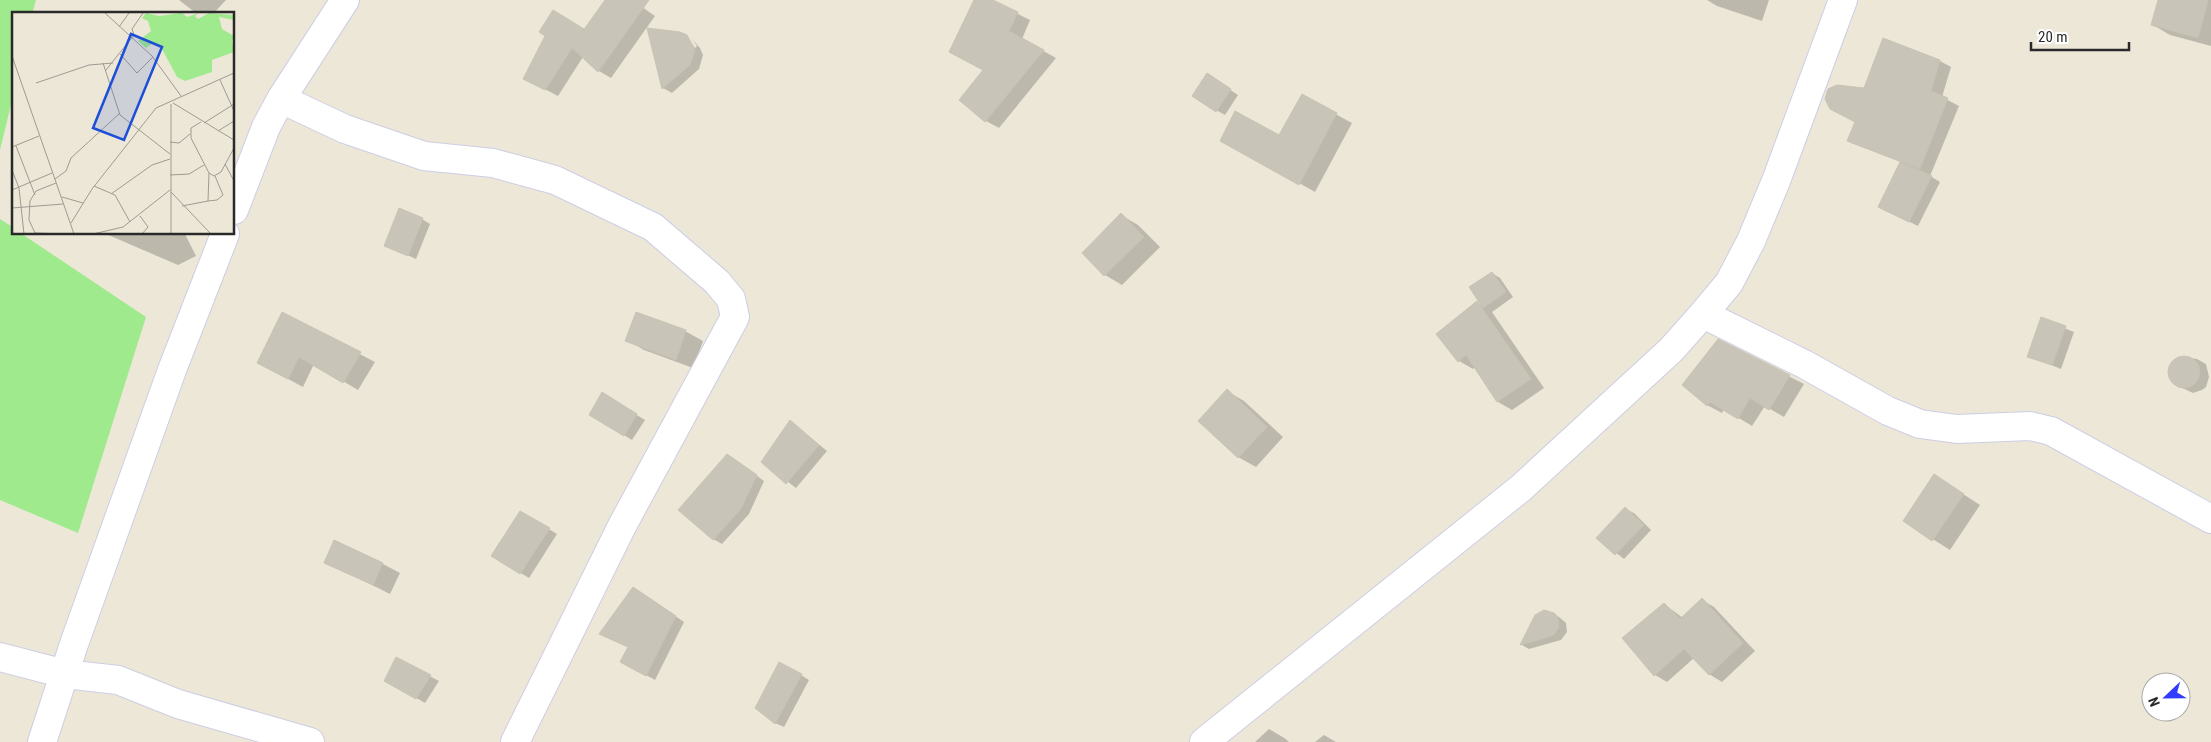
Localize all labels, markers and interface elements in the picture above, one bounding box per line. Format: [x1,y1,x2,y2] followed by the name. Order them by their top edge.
[12,12,235,235] inset map
[2031,20,2128,52] scale bar
[2038,28,2068,46] text: 20 m
[2141,672,2191,722] north arrow
[2145,695,2163,709] text: N

